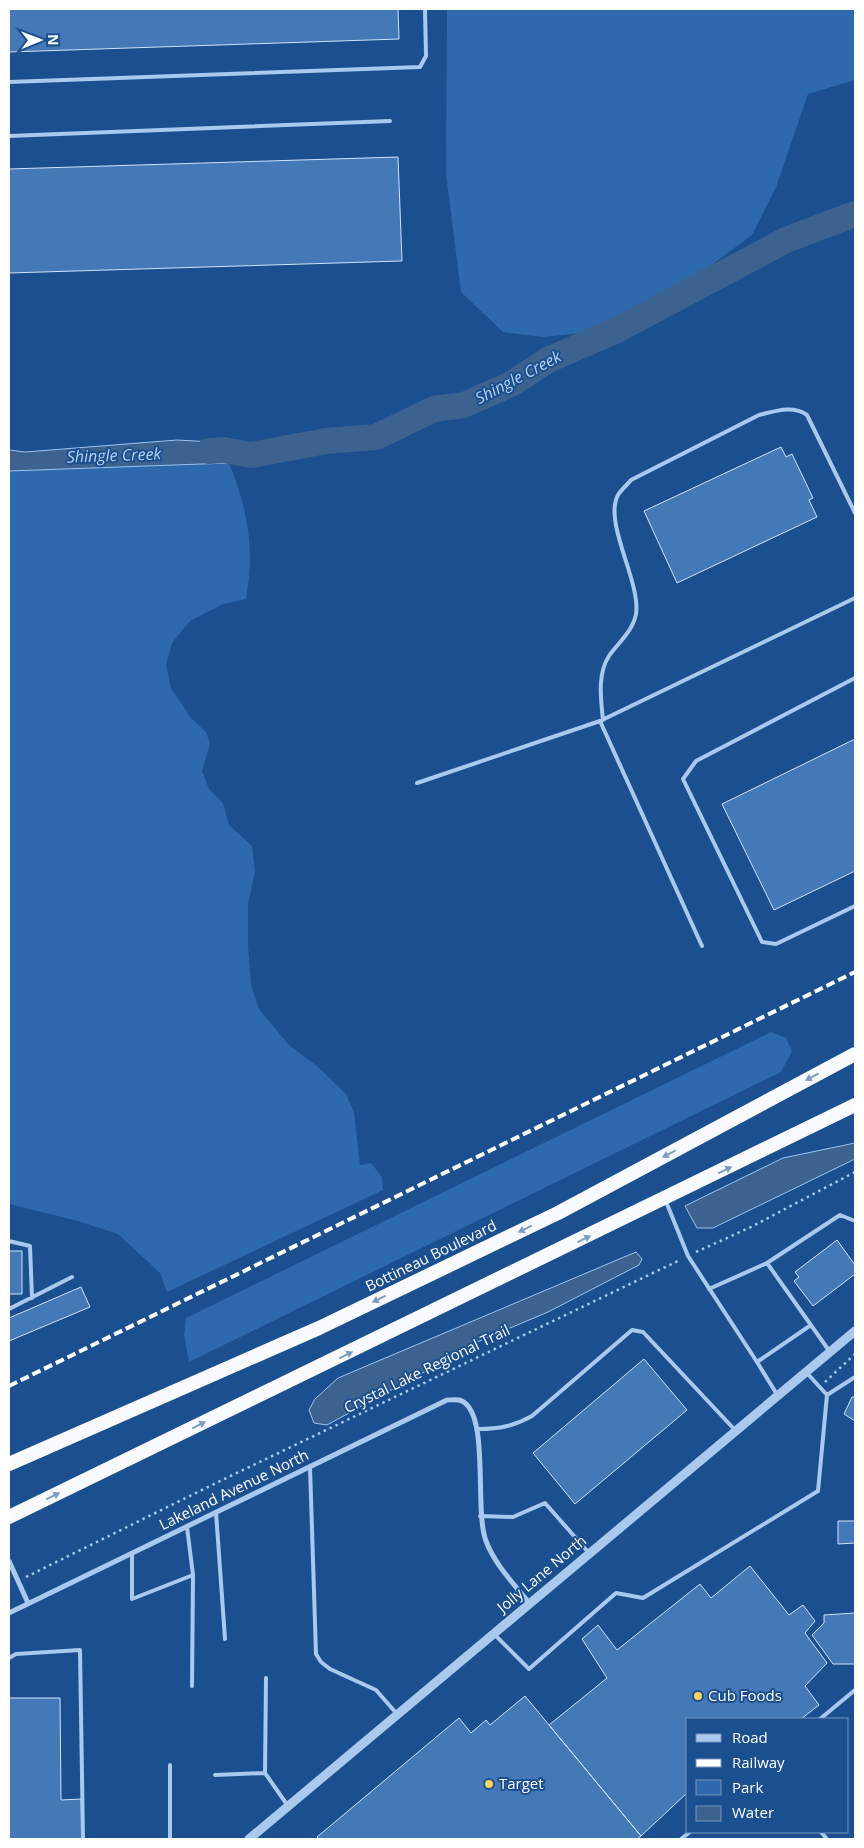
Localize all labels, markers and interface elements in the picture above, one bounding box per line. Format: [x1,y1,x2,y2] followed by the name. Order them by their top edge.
[15,15,65,65] north arrow
[44,34,63,46] text: N
[471,345,566,409] water label: Shingle Creek
[66,442,163,468] water label: Shingle Creek
[805,1073,820,1081] one-way arrow
[662,1149,676,1158] one-way arrow
[718,1166,732,1174] one-way arrow
[362,1215,499,1296] street label: Bottineau Boulevard
[518,1225,532,1233] one-way arrow
[577,1234,592,1243] one-way arrow
[371,1295,386,1304] one-way arrow
[340,1319,513,1417] street label: Crystal Lake Regional Trail
[338,1351,353,1359] one-way arrow
[192,1421,206,1429] one-way arrow
[155,1444,312,1534] street label: Lakeland Avenue North
[46,1491,60,1499] one-way arrow
[491,1530,590,1618] street label: Jolly Lane North
[708,1685,782,1705] place label: Cub Foods
[692,1690,704,1702] marker: Cub Foods
[686,1718,849,1833] legend
[732,1727,768,1747] text: Road
[732,1752,785,1772] text: Railway
[499,1773,544,1793] place label: Target
[732,1777,763,1797] text: Park
[483,1778,495,1790] marker: Target
[732,1802,774,1822] text: Water

